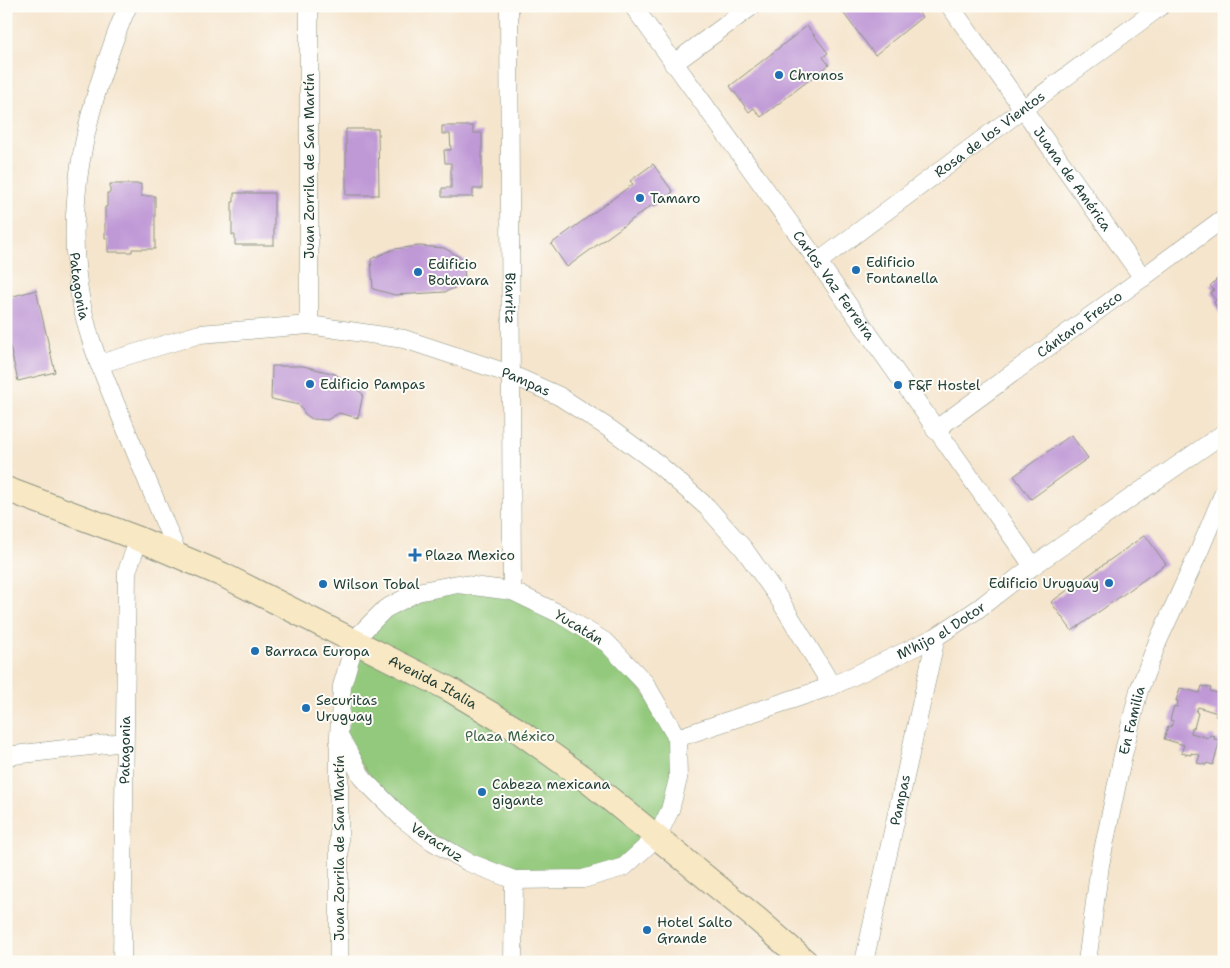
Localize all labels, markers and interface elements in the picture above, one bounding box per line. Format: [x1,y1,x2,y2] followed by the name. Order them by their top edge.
[789,66,844,84] place label: Chronos
[773,69,785,81] marker: Chronos
[300,73,318,259] street label: Juan Zorrila de San Martín
[931,87,1049,181] street label: Rosa de los Vientos
[1030,123,1116,235] street label: Juana de América
[650,189,701,207] place label: Tamaro
[634,192,646,204] marker: Tamaro
[789,227,879,344] street label: Carlos Vaz Ferreira
[66,252,94,322] street label: Patagonia
[866,253,938,287] place label: Edificio Fontanella
[428,255,489,289] place label: Edificio Botavara
[850,264,862,276] marker: Edificio Fontanella
[412,266,424,278] marker: Edificio Botavara
[501,272,520,324] street label: Biarritz
[1033,287,1126,361] street label: Cántaro Fresco
[499,363,553,400] street label: Pampas
[320,375,425,393] place label: Edificio Pampas
[908,376,981,394] place label: F&F Hostel
[304,378,316,390] marker: Edificio Pampas
[892,379,904,391] marker: F&F Hostel
[425,546,515,564] place label: Plaza Mexico
[409,549,421,561] marker: Plaza Mexico
[989,574,1099,592] place label: Edificio Uruguay
[333,575,420,593] place label: Wilson Tobal
[1103,577,1115,589] marker: Edificio Uruguay
[317,578,329,590] marker: Wilson Tobal
[894,597,989,663] street label: M'hijo el Dotor
[551,605,607,649] street label: Yucatán
[265,642,370,660] place label: Barraca Europa
[249,645,261,657] marker: Barraca Europa
[385,651,481,713] street label: Avenida Italia
[1114,684,1149,756] street label: En Familia
[316,691,377,725] place label: Securitas Uruguay
[300,702,312,714] marker: Securitas Uruguay
[115,716,134,784] street label: Patagonia
[465,727,555,745] park label: Plaza México
[330,755,348,941] street label: Juan Zorrila de San Martín
[886,773,914,827] street label: Pampas
[492,775,610,809] place label: Cabeza mexicana gigante
[476,786,488,798] marker: Cabeza mexicana gigante
[407,818,467,866] street label: Veracruz
[657,913,732,947] place label: Hotel Salto Grande
[641,924,653,936] marker: Hotel Salto Grande

